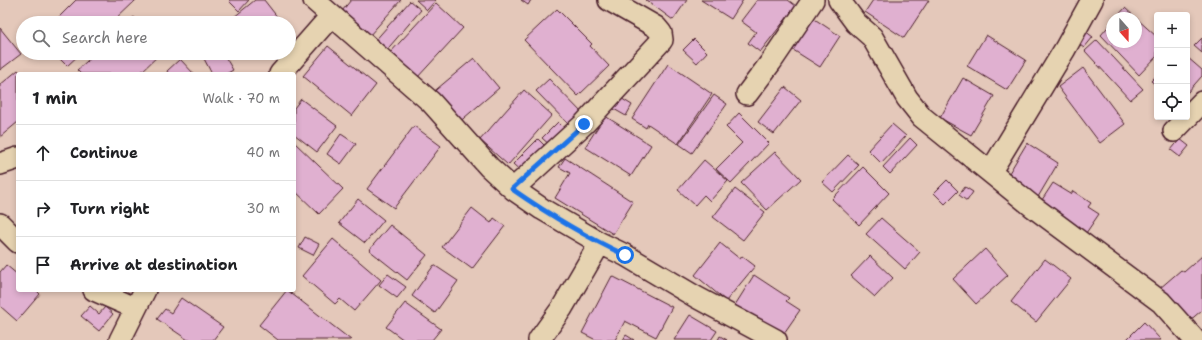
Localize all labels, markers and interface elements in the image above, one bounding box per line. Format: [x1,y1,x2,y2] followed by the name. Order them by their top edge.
[1106,12,1142,48] north arrow
[1154,12,1190,120] map controls
[1154,12,1190,48] button: +
[16,16,296,60] search box
[30,27,52,49] icon: search
[62,28,148,48] text: Search here
[1154,48,1190,84] button: −
[1154,84,1190,120] button: locate
[32,87,77,109] text: 1 min
[203,90,280,107] text: Walk · 70 m
[575,115,593,133] route end
[32,142,54,164] icon: ahead
[70,143,138,163] text: Continue
[246,144,280,161] text: 40 m
[32,198,54,220] icon: right
[70,199,150,219] text: Turn right
[246,200,280,217] text: 30 m
[616,246,634,264] route start
[32,254,54,276] icon: arrive
[70,255,238,275] text: Arrive at destination

